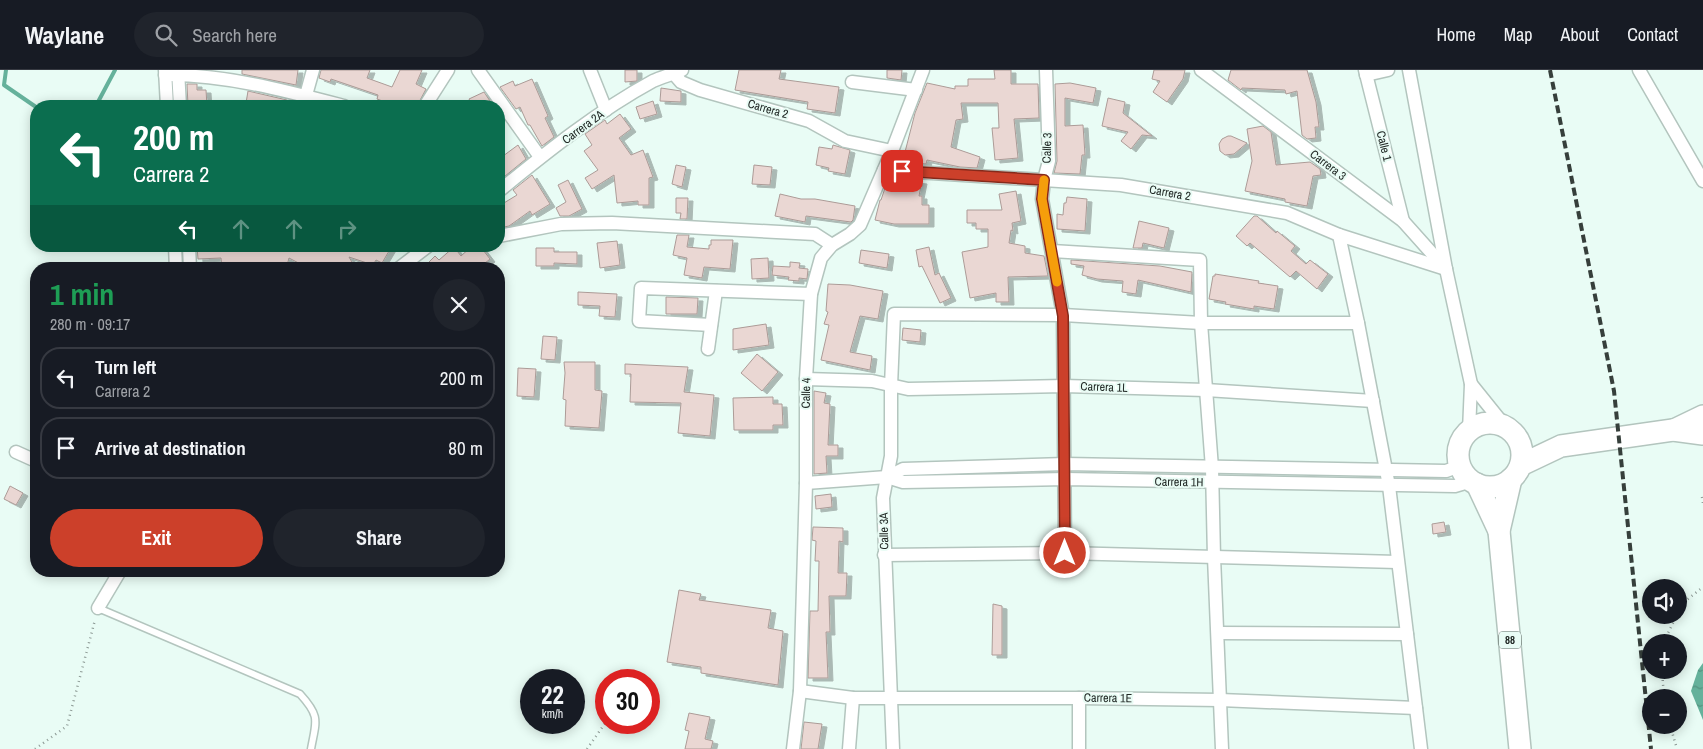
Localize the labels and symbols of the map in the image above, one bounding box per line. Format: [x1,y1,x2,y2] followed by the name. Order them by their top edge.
[746,96,790,122] street label: Carrera 2
[559,106,608,148] street label: Carrera 2A
[1373,129,1396,163] street label: Calle 1
[1038,132,1056,164] street label: Calle 3
[1307,146,1349,184] street label: Carrera 3
[881,150,923,192] pin
[1148,182,1192,204] street label: Carrera 2
[798,377,814,408] street label: Calle 4
[1080,378,1128,396] street label: Carrera 1L
[1155,474,1203,490] street label: Carrera 1H
[876,512,892,550] street label: Calle 3A
[1038,526,1090,578] position arrow
[1499,632,1521,648] road number: 88
[595,669,660,734] speed limit sign: 30
[1084,690,1132,706] street label: Carrera 1E

